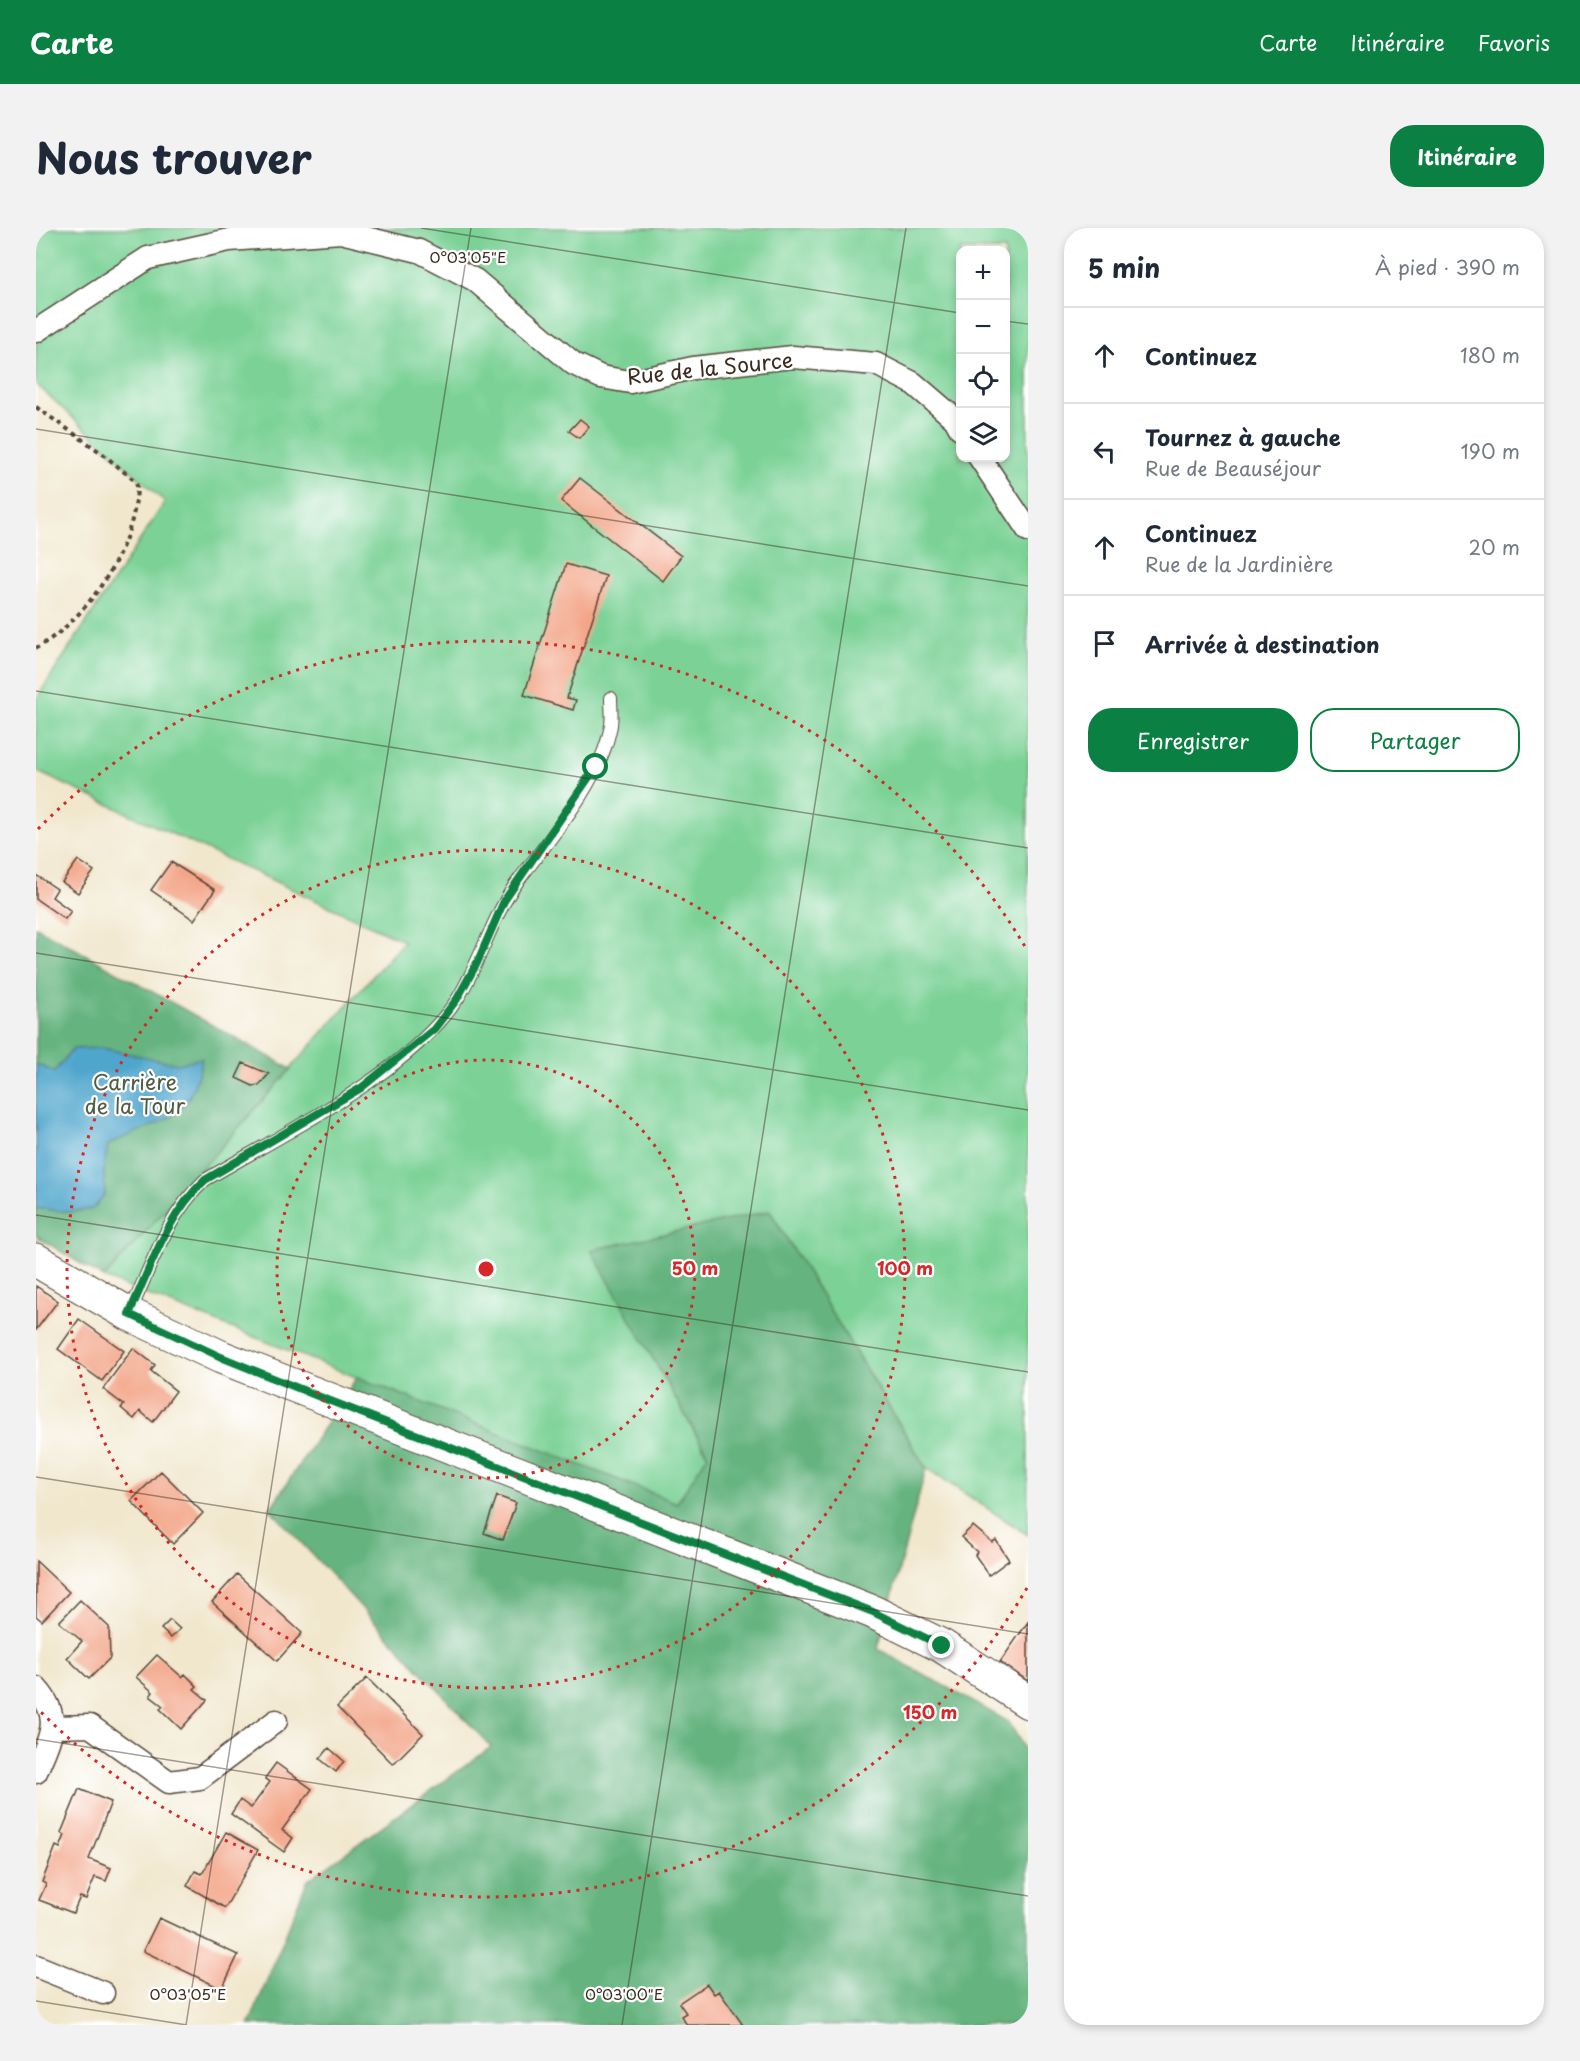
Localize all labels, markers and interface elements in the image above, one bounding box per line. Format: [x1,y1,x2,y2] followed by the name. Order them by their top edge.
[30,21,114,64] text: Carte
[1259,26,1318,58] text: Carte
[1351,26,1445,58] text: Itinéraire
[1478,26,1550,58] text: Favoris
[36,125,312,188] text: Nous trouver
[1390,125,1544,187] button: Itinéraire
[430,245,506,268] text: 0°03'05"E
[956,246,1010,462] map controls
[956,246,1010,300] button: +
[1088,248,1160,287] text: 5 min
[1375,252,1520,282] text: À pied · 390 m
[956,300,1010,354] button: −
[1088,339,1121,372] icon: ahead
[1145,339,1257,372] text: Continuez
[1460,340,1520,370] text: 180 m
[625,342,794,392] street label: Rue de la Source
[956,354,1010,408] button: locate
[956,408,1010,462] button: layers
[1145,420,1341,453] text: Tournez à gauche
[1088,435,1121,468] icon: left
[1461,436,1520,466] text: 190 m
[1145,453,1321,483] text: Rue de Beauséjour
[1145,516,1257,549] text: Continuez
[1088,531,1121,564] icon: ahead
[1468,532,1520,562] text: 20 m
[1145,549,1333,579] text: Rue de la Jardinière
[1088,627,1121,660] icon: arrive
[1145,627,1379,660] text: Arrivée à destination
[1088,708,1298,772] button: Enregistrer
[1310,708,1520,772] button: Partager
[582,753,608,779] route start
[85,1065,185,1121] park label: Carrière de la Tour
[672,1254,718,1281] text: 50 m
[877,1254,933,1281] text: 100 m
[476,1259,496,1279] centre of rings
[928,1632,954,1658] route end
[903,1698,957,1725] text: 150 m
[150,1982,226,2005] text: 0°03'05"E
[585,1982,663,2005] text: 0°03'00"E

